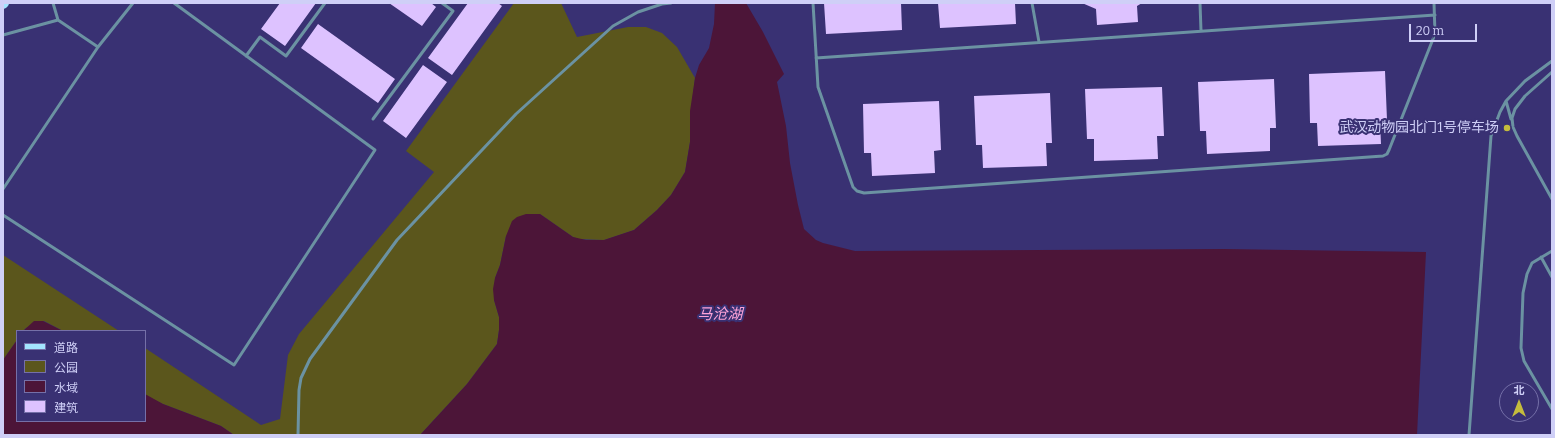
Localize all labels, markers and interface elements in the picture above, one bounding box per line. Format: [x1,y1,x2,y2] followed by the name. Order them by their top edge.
[1411,16,1479,42] scale bar
[1416,24,1444,38] text: 20 m
[1339,120,1499,136] place label: 武汉动物园北门1号停车场
[1502,123,1512,133] marker: 武汉动物园北门1号停车场
[698,306,742,324] water label: 马沧湖
[16,330,146,422] legend
[54,341,78,355] text: 道路
[54,361,78,375] text: 公园
[54,381,78,395] text: 水域
[1499,382,1539,422] north arrow
[1514,384,1525,397] text: 北
[54,401,78,415] text: 建筑

